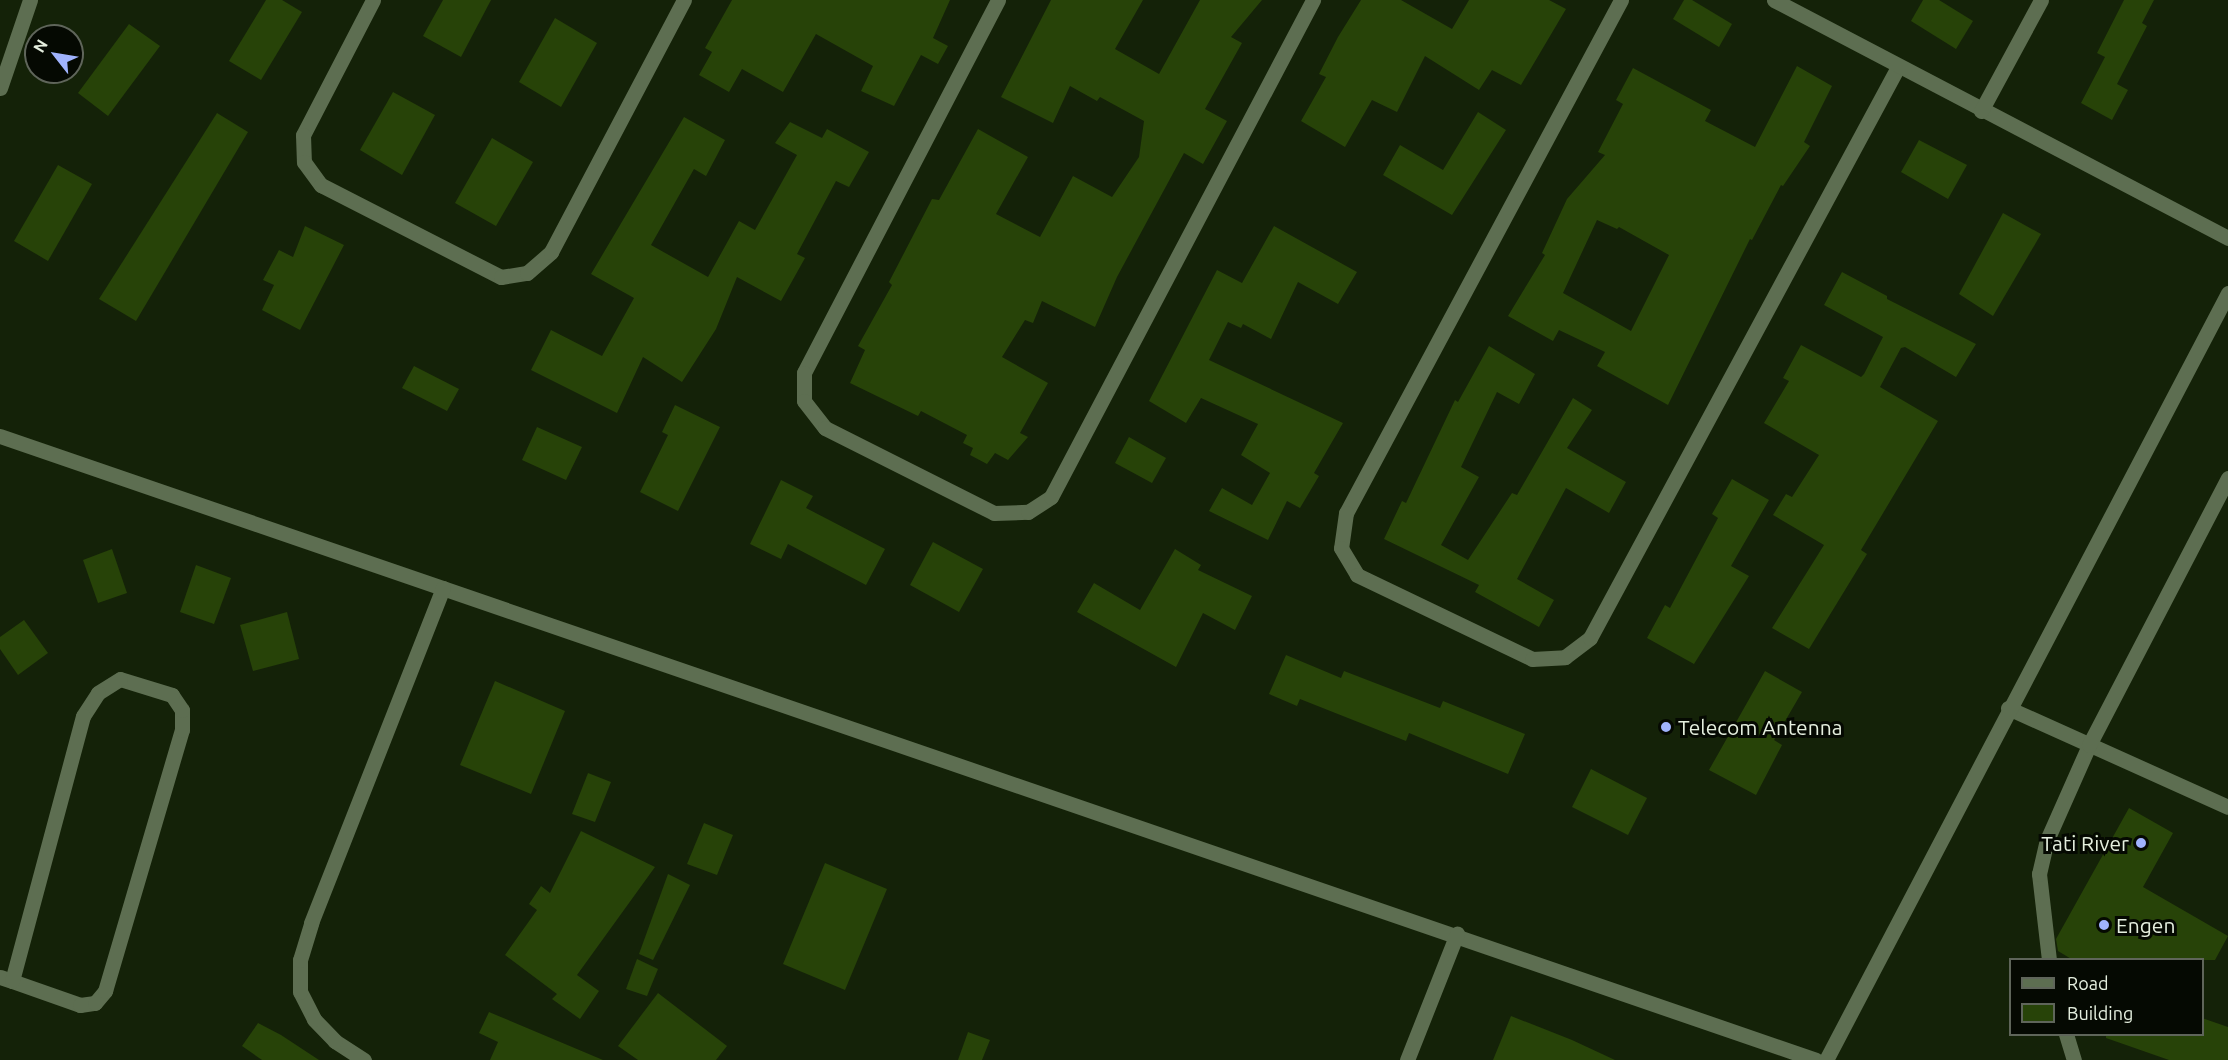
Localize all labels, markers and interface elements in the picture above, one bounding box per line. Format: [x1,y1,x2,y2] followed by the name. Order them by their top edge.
[24,24,84,84] north arrow
[29,36,51,56] text: N
[1678,714,1842,740] place label: Telecom Antenna
[1659,720,1673,734] marker: Telecom Antenna
[2041,830,2129,856] place label: Tati River
[2134,836,2148,850] marker: Tati River
[2116,912,2175,938] place label: Engen
[2097,918,2111,932] marker: Engen
[2009,958,2204,1036] legend
[2067,973,2109,993] text: Road
[2067,1003,2133,1023] text: Building

